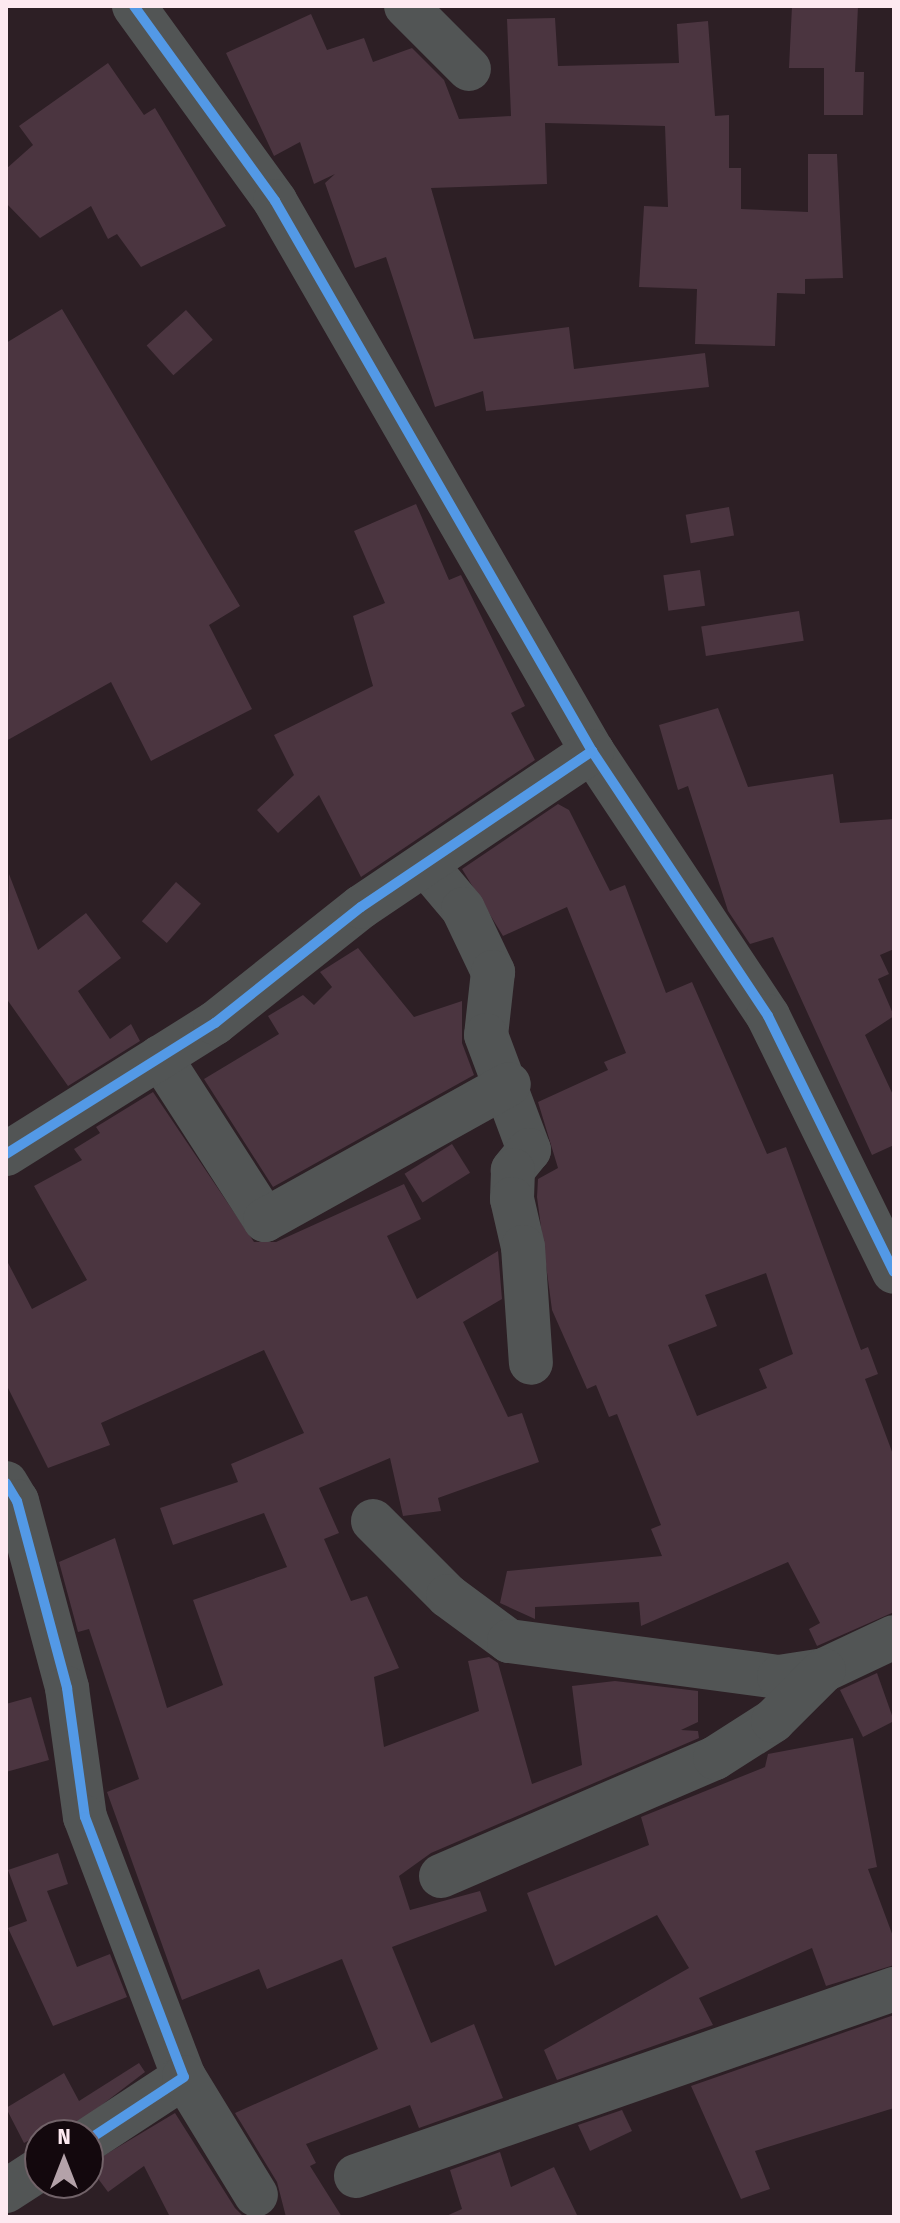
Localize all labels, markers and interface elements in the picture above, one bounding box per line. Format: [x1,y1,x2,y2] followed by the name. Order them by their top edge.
[24,2119,104,2199] north arrow
[57,2123,71,2150] text: N

